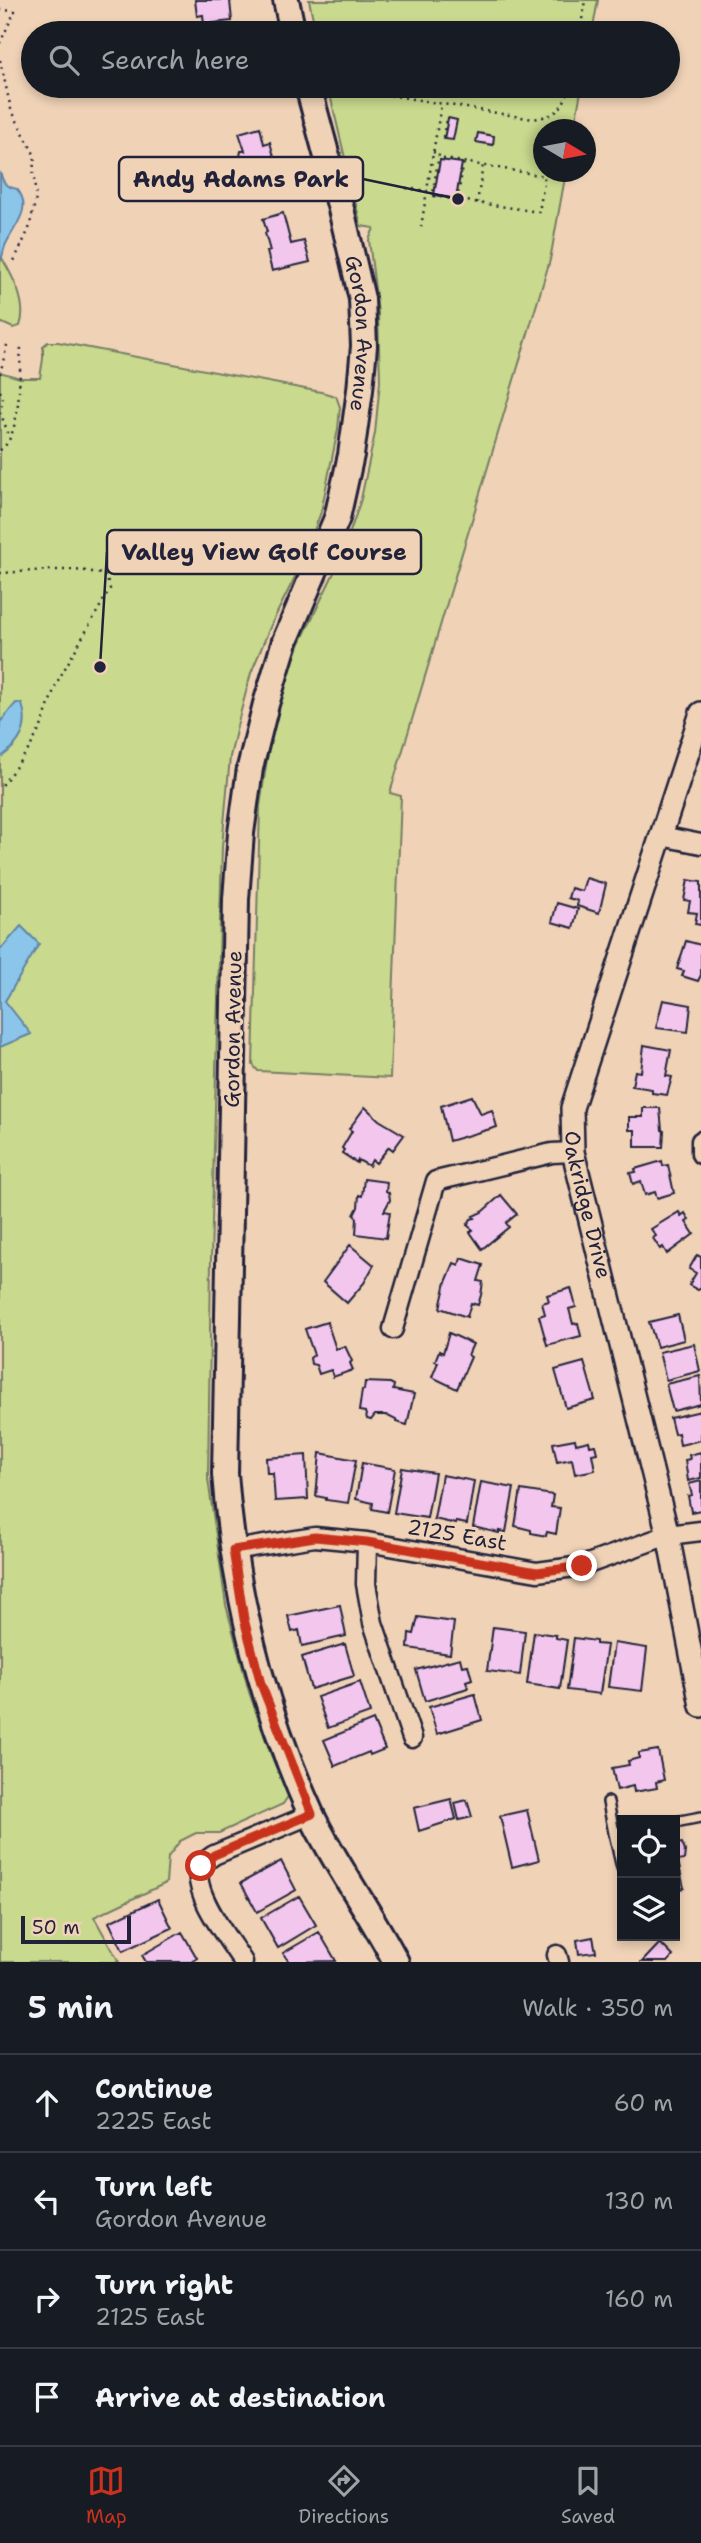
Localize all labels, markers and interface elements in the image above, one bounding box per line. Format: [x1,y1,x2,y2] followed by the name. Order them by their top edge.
[21,21,680,98] search box
[45,41,83,79] icon: search
[101,42,250,77] text: Search here
[533,119,596,182] north arrow
[119,157,363,201] callout: Andy Adams Park
[133,164,349,194] text: Andy Adams Park
[338,253,378,413] street label: Gordon Avenue
[107,530,421,574] callout: Valley View Golf Course
[121,537,407,567] text: Valley View Golf Course
[218,950,248,1108] street label: Gordon Avenue
[558,1131,618,1282] street label: Oakridge Drive
[405,1512,509,1558] street label: 2125 East
[566,1550,597,1581] route end
[617,1815,680,1941] map controls
[617,1815,680,1878] button: locate
[185,1850,216,1881] route start
[617,1878,680,1941] button: layers
[21,1913,131,1945] scale bar
[32,1915,80,1940] text: 50 m
[28,1987,113,2028] text: 5 min
[522,1993,673,2023] text: Walk · 350 m
[95,2071,213,2106] text: Continue
[28,2084,66,2122] icon: ahead
[614,2088,673,2118] text: 60 m
[95,2106,212,2136] text: 2225 East
[95,2169,212,2204] text: Turn left
[28,2182,66,2220] icon: left
[605,2186,673,2216] text: 130 m
[95,2204,267,2234] text: Gordon Avenue
[95,2267,233,2302] text: Turn right
[28,2280,66,2318] icon: right
[605,2284,673,2314] text: 160 m
[95,2302,205,2332] text: 2125 East
[28,2378,66,2416] icon: arrive
[95,2380,385,2415] text: Arrive at destination
[86,2462,127,2529] tab: Map
[299,2462,389,2529] tab: Directions
[561,2462,615,2529] tab: Saved

